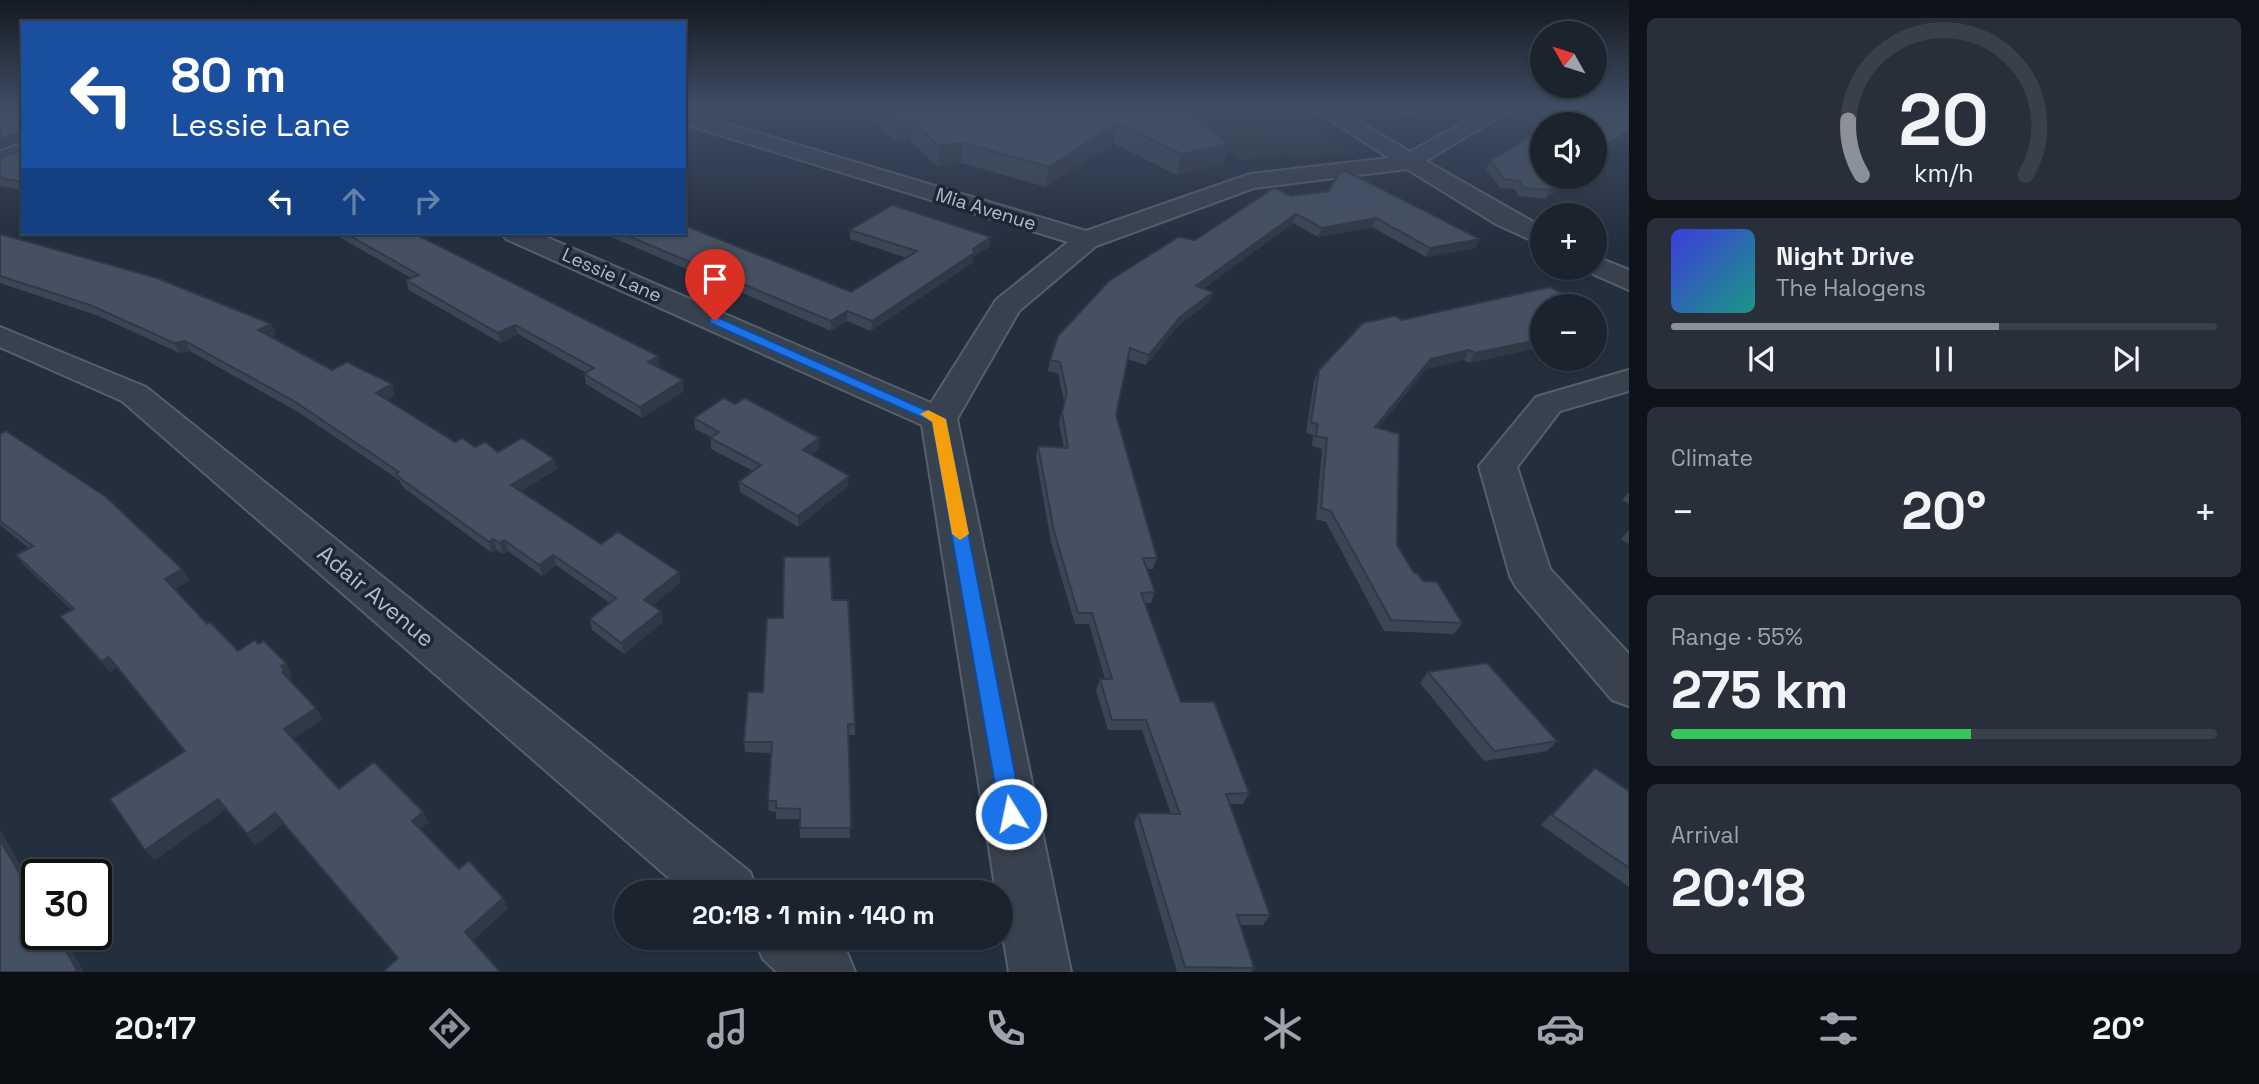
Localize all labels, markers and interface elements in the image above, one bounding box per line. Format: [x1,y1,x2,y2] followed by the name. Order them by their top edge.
[1530,21,1606,98] north arrow
[1530,21,1607,371] map controls
[171,44,286,106] text: 80 m
[56,49,147,140] icon: left
[1899,73,1989,166] text: 20
[171,105,350,145] text: Lessie Lane
[1530,112,1607,189] button: sound
[1914,157,1974,189] text: km/h
[262,182,300,220] icon: left
[335,182,373,220] icon: ahead
[408,182,446,220] icon: right
[933,182,1039,236] street label: Mia Avenue
[1530,203,1607,280] button: +
[1776,239,1914,273] text: Night Drive
[558,242,666,308] street label: Lessie Lane
[685,249,745,321] pin
[696,260,734,298] icon: arrive
[1776,273,1926,303] text: The Halogens
[1530,294,1607,371] button: −
[1743,340,1781,378] icon: previous
[1925,340,1963,378] icon: pause
[2107,340,2145,378] icon: next
[1671,443,1753,473] text: Climate
[1901,478,1987,544] text: 20°
[1671,488,1695,536] text: −
[2193,488,2217,536] text: +
[311,538,441,654] street label: Adair Avenue
[1671,622,1803,652] text: Range · 55%
[1671,657,1848,723] text: 275 km
[974,777,1048,851] position arrow
[1671,820,1739,850] text: Arrival
[1671,855,1806,921] text: 20:18
[21,859,112,950] speed limit sign: 30
[692,898,935,932] text: 20:18 · 1 min · 140 m
[425,1004,474,1053] icon: directions
[703,1004,752,1053] icon: music
[981,1004,1030,1053] icon: phone
[1258,1004,1307,1053] icon: climate
[1536,1004,1585,1053] icon: car
[1814,1004,1863,1053] icon: filters
[114,1008,196,1048] text: 20:17
[2092,1008,2145,1048] text: 20°

